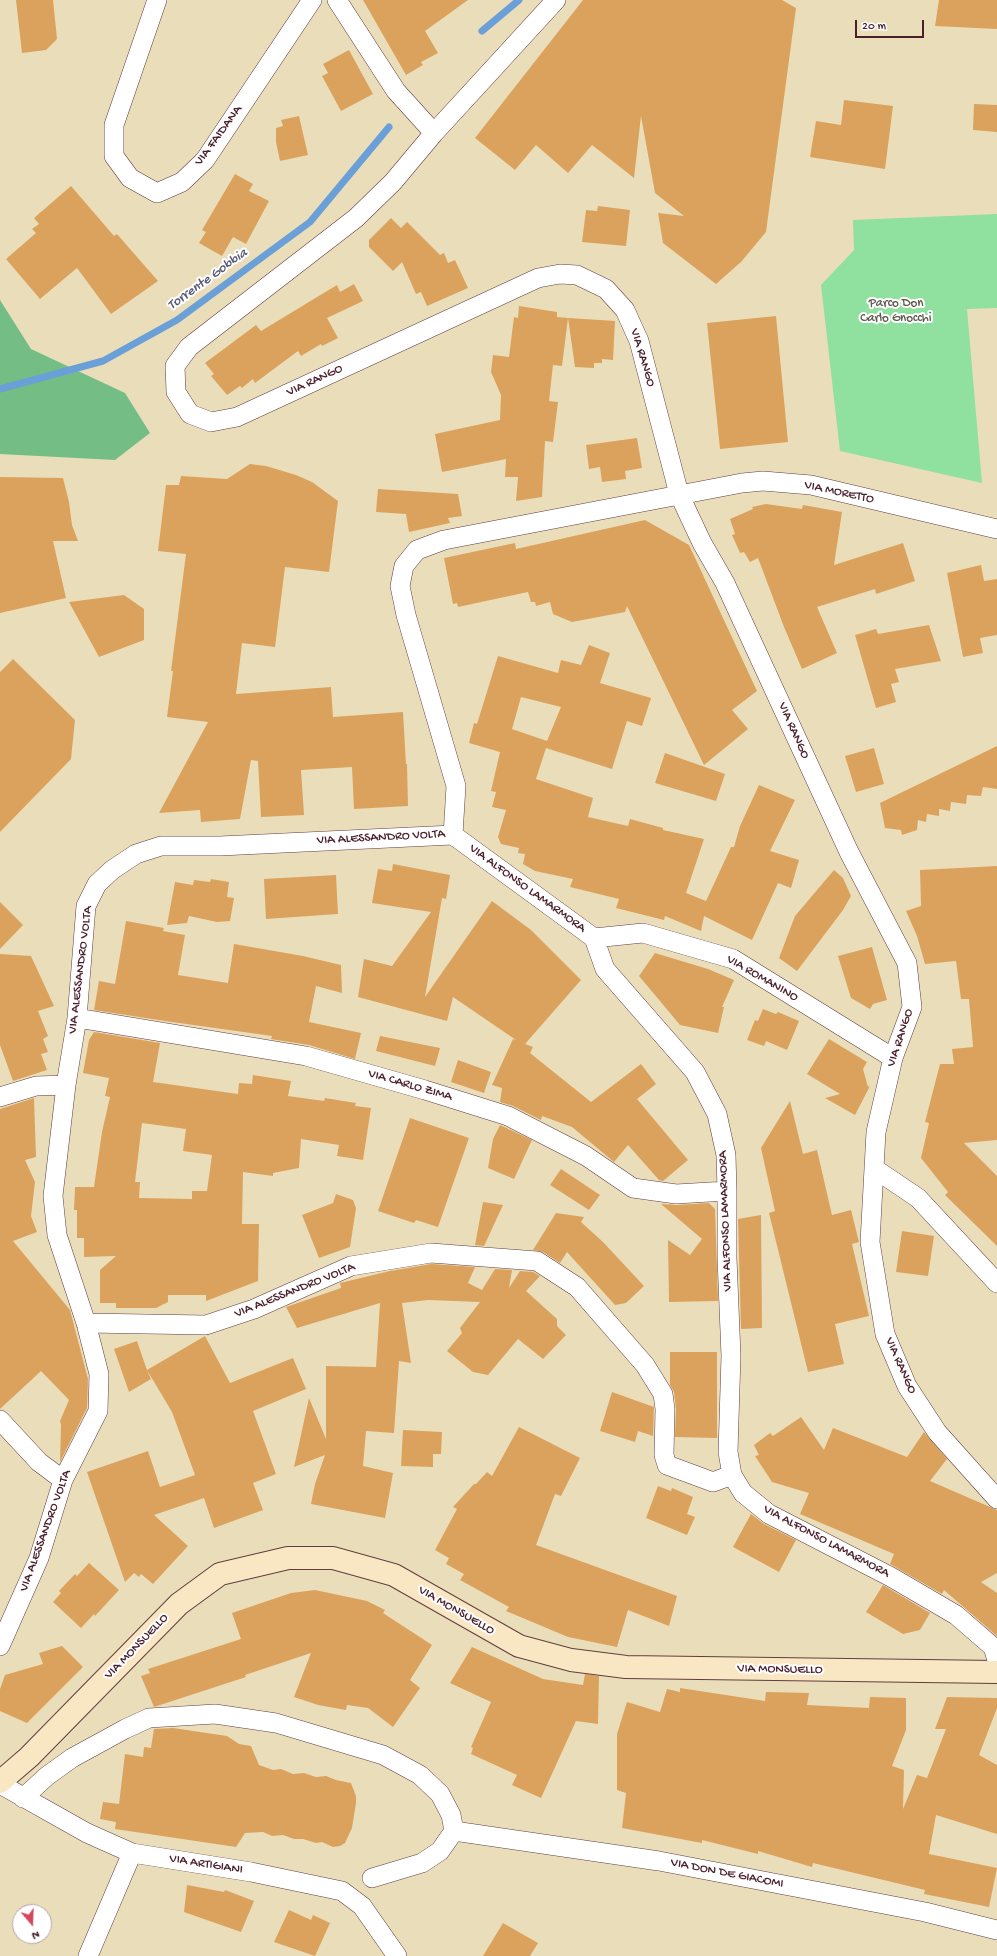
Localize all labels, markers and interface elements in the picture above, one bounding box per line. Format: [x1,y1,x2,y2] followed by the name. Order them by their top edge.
[857,12,926,38] scale bar
[862,20,886,34] text: 20 m
[192,103,246,169] street label: VIA FAIDANA
[165,245,251,315] water label: Torrente Gobbia
[860,296,932,327] park label: Parco Don Carlo Gnocchi
[626,327,658,389] street label: VIA RANGO
[284,361,346,401] street label: VIA RANGO
[803,478,875,508] street label: VIA MORETTO
[774,700,812,762] street label: VIA RANGO
[316,827,446,849] street label: VIA ALESSANDRO VOLTA
[466,841,588,937] street label: VIA ALFONSO LAMARMORA
[65,905,97,1035] street label: VIA ALESSANDRO VOLTA
[723,952,801,1006] street label: VIA ROMANINO
[884,1007,918,1069] street label: VIA RANGO
[366,1067,454,1105] street label: VIA CARLO ZIMA
[716,1150,736,1292] street label: VIA ALFONSO LAMARMORA
[232,1260,358,1322] street label: VIA ALESSANDRO VOLTA
[881,1335,919,1397] street label: VIA RANGO
[17,1468,75,1594] street label: VIA ALESSANDRO VOLTA
[760,1502,892,1582] street label: VIA ALFONSO LAMARMORA
[415,1583,497,1639] street label: VIA MONSUELLO
[102,1611,172,1683] street label: VIA MONSUELLO
[737,1661,823,1679] street label: VIA MONSUELLO
[168,1851,244,1879] street label: VIA ARTIGIANI
[669,1855,785,1893] street label: VIA DON DE GIACOMI
[12,1904,52,1944] north arrow
[30,1928,41,1941] text: N

